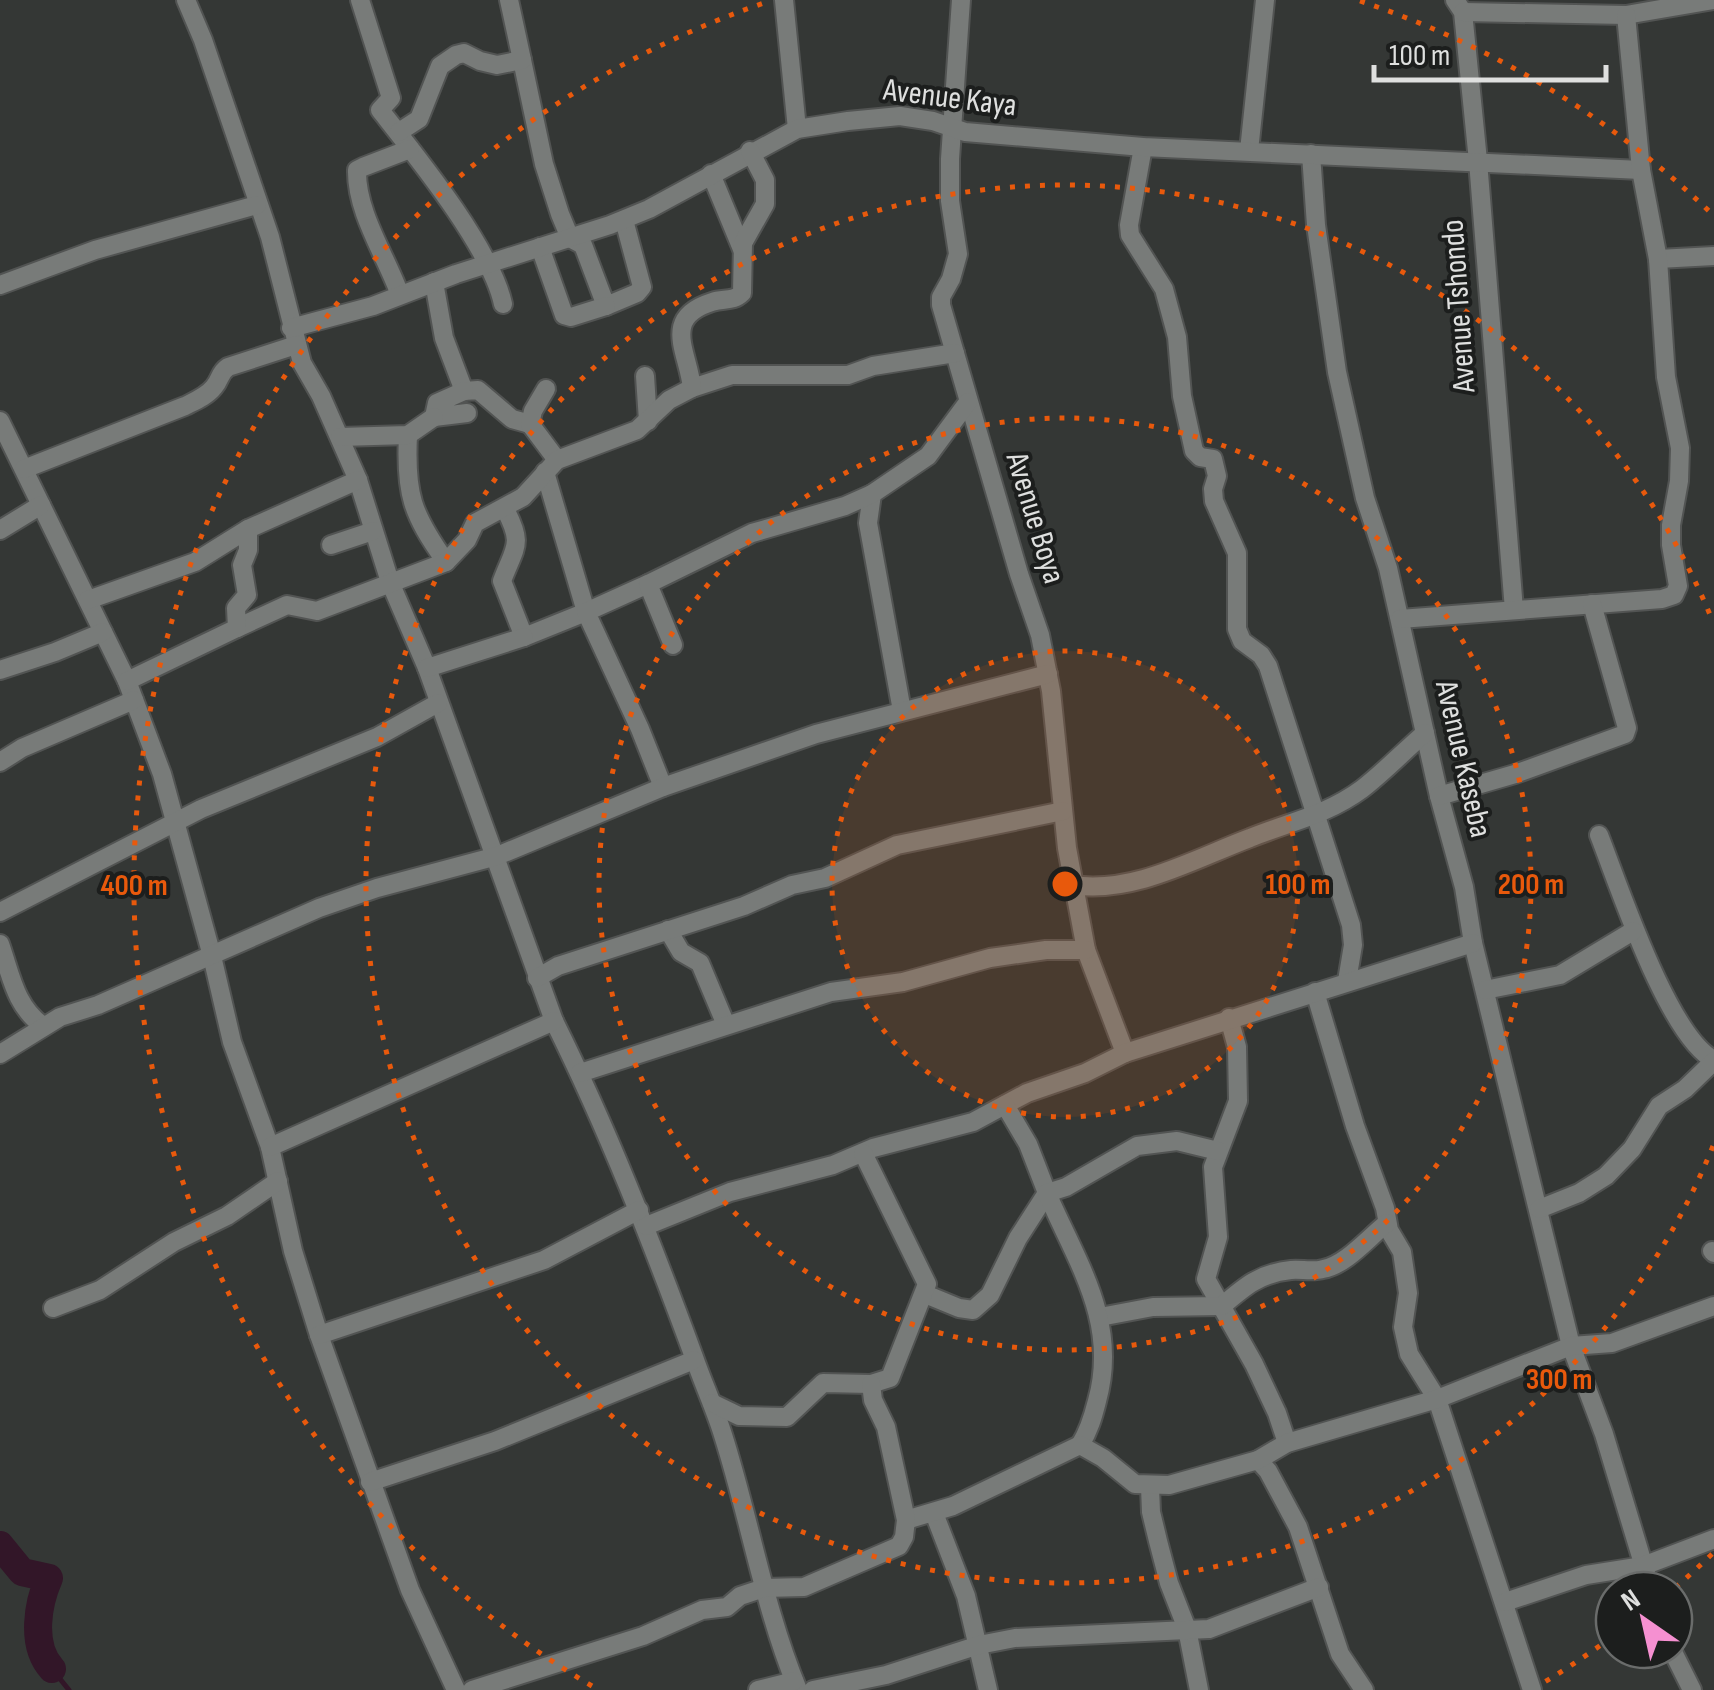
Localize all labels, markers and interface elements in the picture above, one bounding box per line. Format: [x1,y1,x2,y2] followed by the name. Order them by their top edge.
[1374,20,1606,82] scale bar
[1389,38,1450,74] text: 100 m
[880,70,1019,126] street label: Avenue Kaya
[1434,218,1485,395] street label: Avenue Tshondo
[996,447,1073,588] street label: Avenue Boya
[1426,676,1500,841] street label: Avenue Kaseba
[1047,866,1083,902] centre of rings
[1266,867,1330,903] text: 100 m
[1498,867,1564,903] text: 200 m
[100,868,168,904] text: 400 m
[1526,1362,1592,1398] text: 300 m
[1594,1570,1694,1670] north arrow
[1615,1583,1646,1618] text: N

